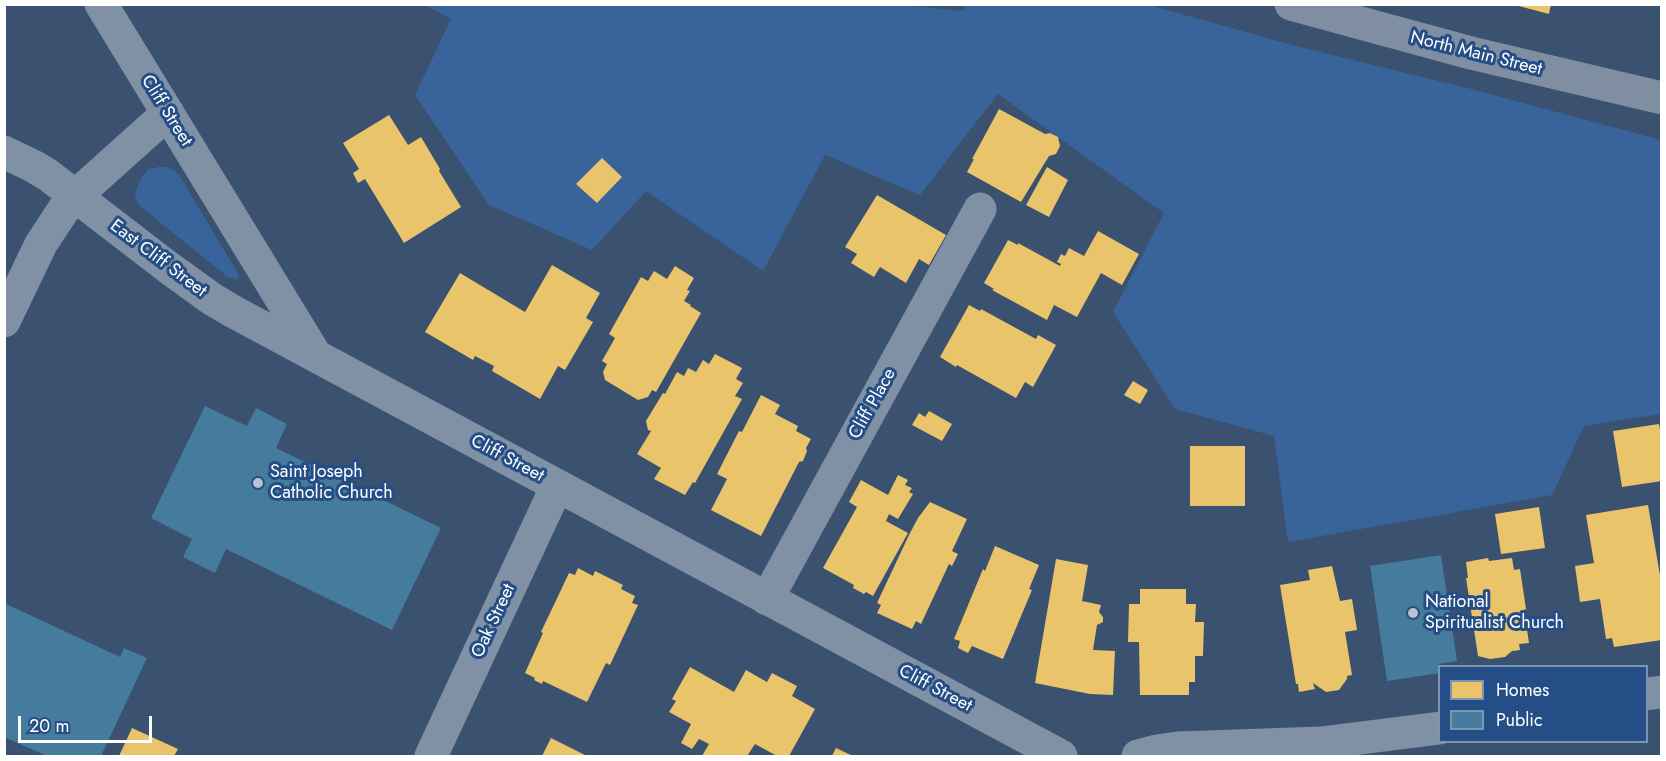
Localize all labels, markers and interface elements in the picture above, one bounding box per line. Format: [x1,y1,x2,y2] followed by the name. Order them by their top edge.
[1408,27,1544,81] street label: North Main Street
[136,71,196,151] street label: Cliff Street
[105,216,211,302] street label: East Cliff Street
[845,365,901,443] street label: Cliff Place
[467,431,547,487] street label: Cliff Street
[270,462,393,504] place label: Saint Joseph Catholic Church
[251,476,265,490] marker: Saint Joseph Catholic Church
[467,581,521,661] street label: Oak Street
[1425,592,1564,634] place label: National Spiritualist Church
[1406,606,1420,620] marker: National Spiritualist Church
[895,661,975,717] street label: Cliff Street
[1438,665,1648,743] legend
[1496,677,1549,703] text: Homes
[21,704,154,742] scale bar
[1496,707,1543,733] text: Public
[29,713,69,739] text: 20 m

